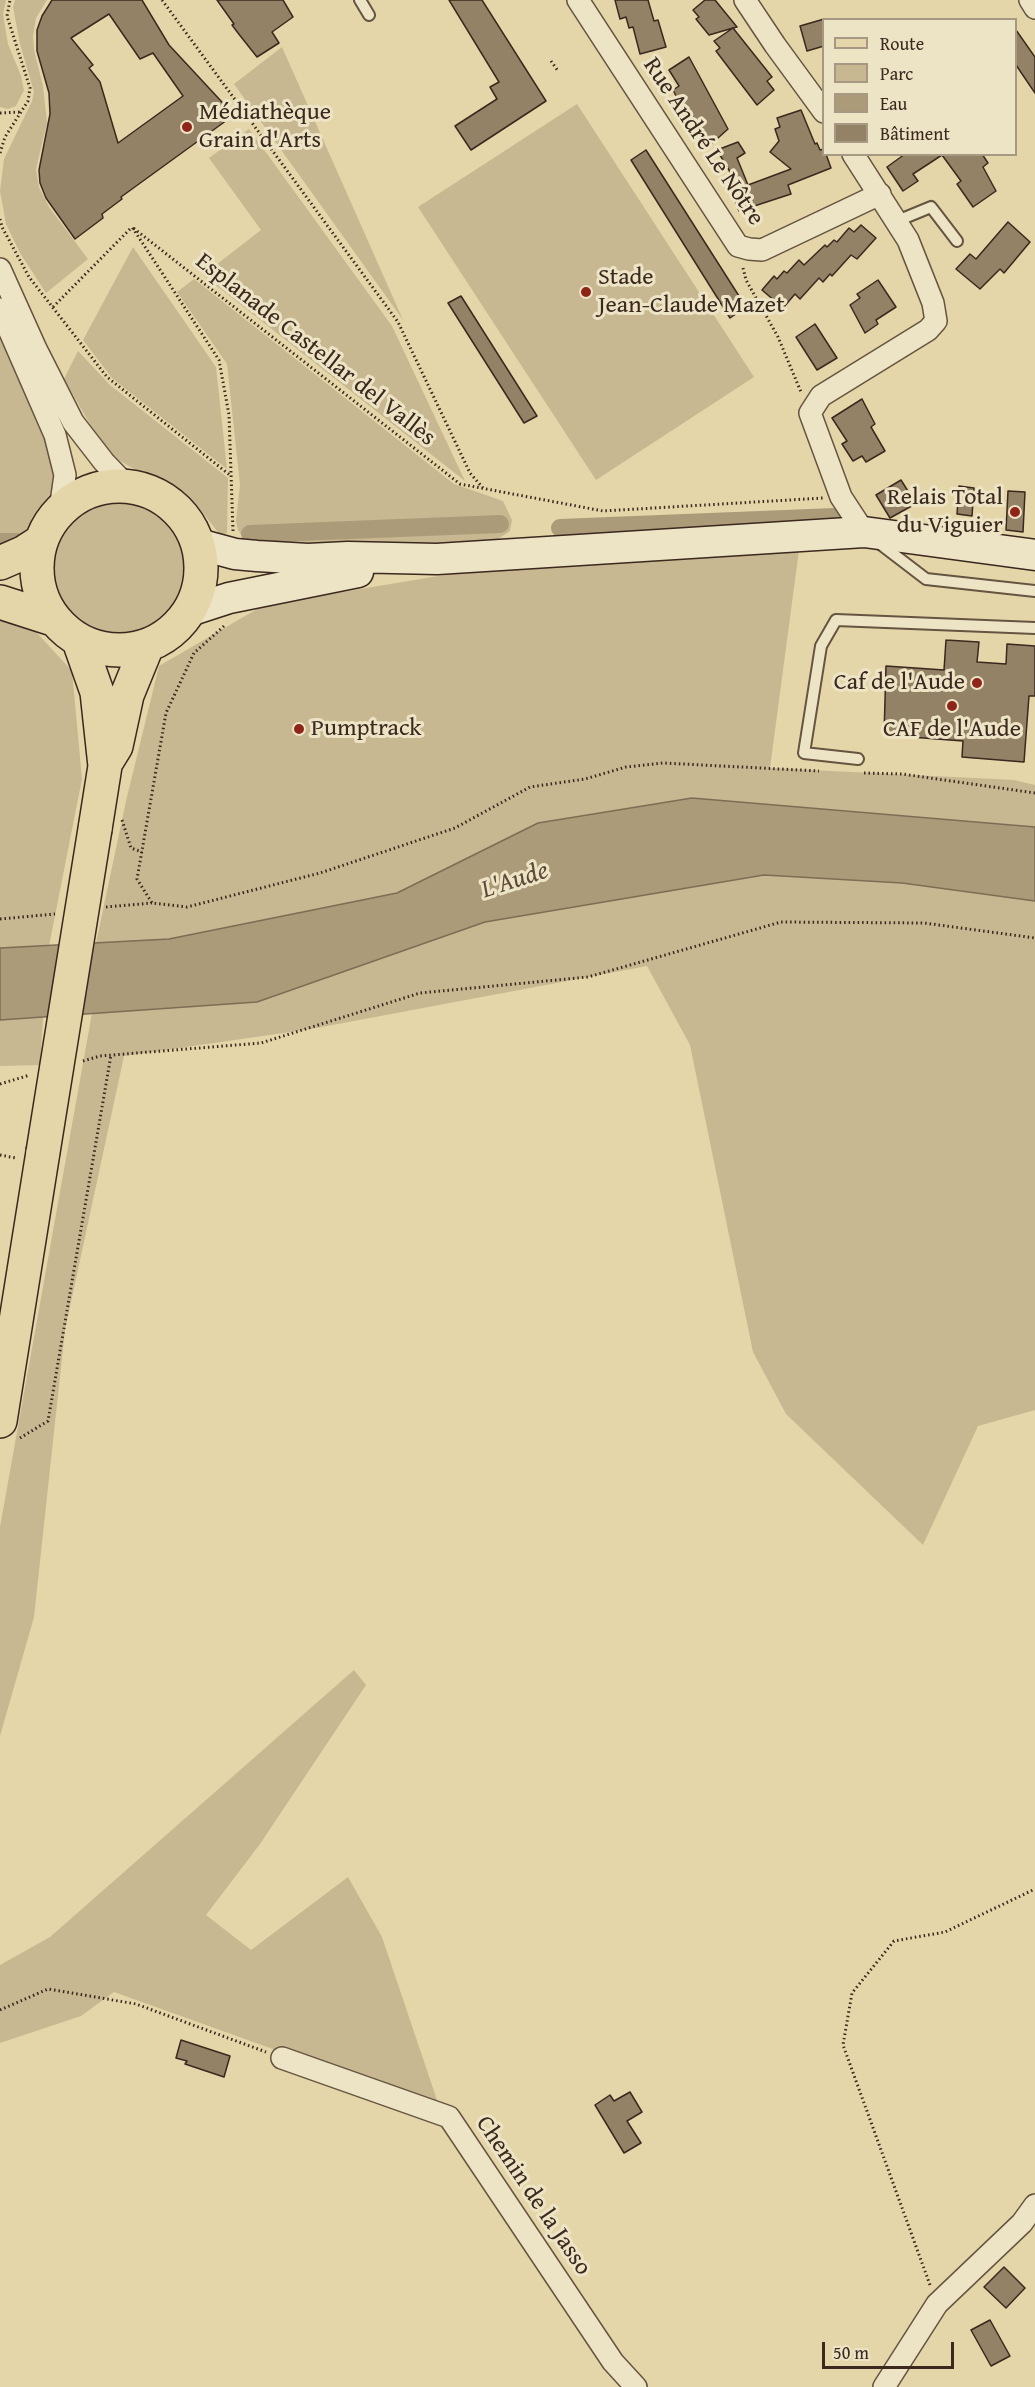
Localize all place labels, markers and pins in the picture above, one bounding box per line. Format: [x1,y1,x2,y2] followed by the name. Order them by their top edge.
[199,99,331,155] place label: Médiathèque Grain d'Arts
[180,120,194,134] marker: Médiathèque Grain d'Arts
[598,264,785,320] place label: Stade Jean-Claude Mazet
[579,285,593,299] marker: Stade Jean-Claude Mazet
[887,484,1003,540] place label: Relais Total du Viguier
[1008,505,1022,519] marker: Relais Total du Viguier
[834,669,965,697] place label: Caf de l'Aude
[970,676,984,690] marker: Caf de l'Aude
[945,699,959,713] marker: CAF de l'Aude
[311,715,421,743] place label: Pumptrack
[883,716,1021,744] place label: CAF de l'Aude
[292,722,306,736] marker: Pumptrack

